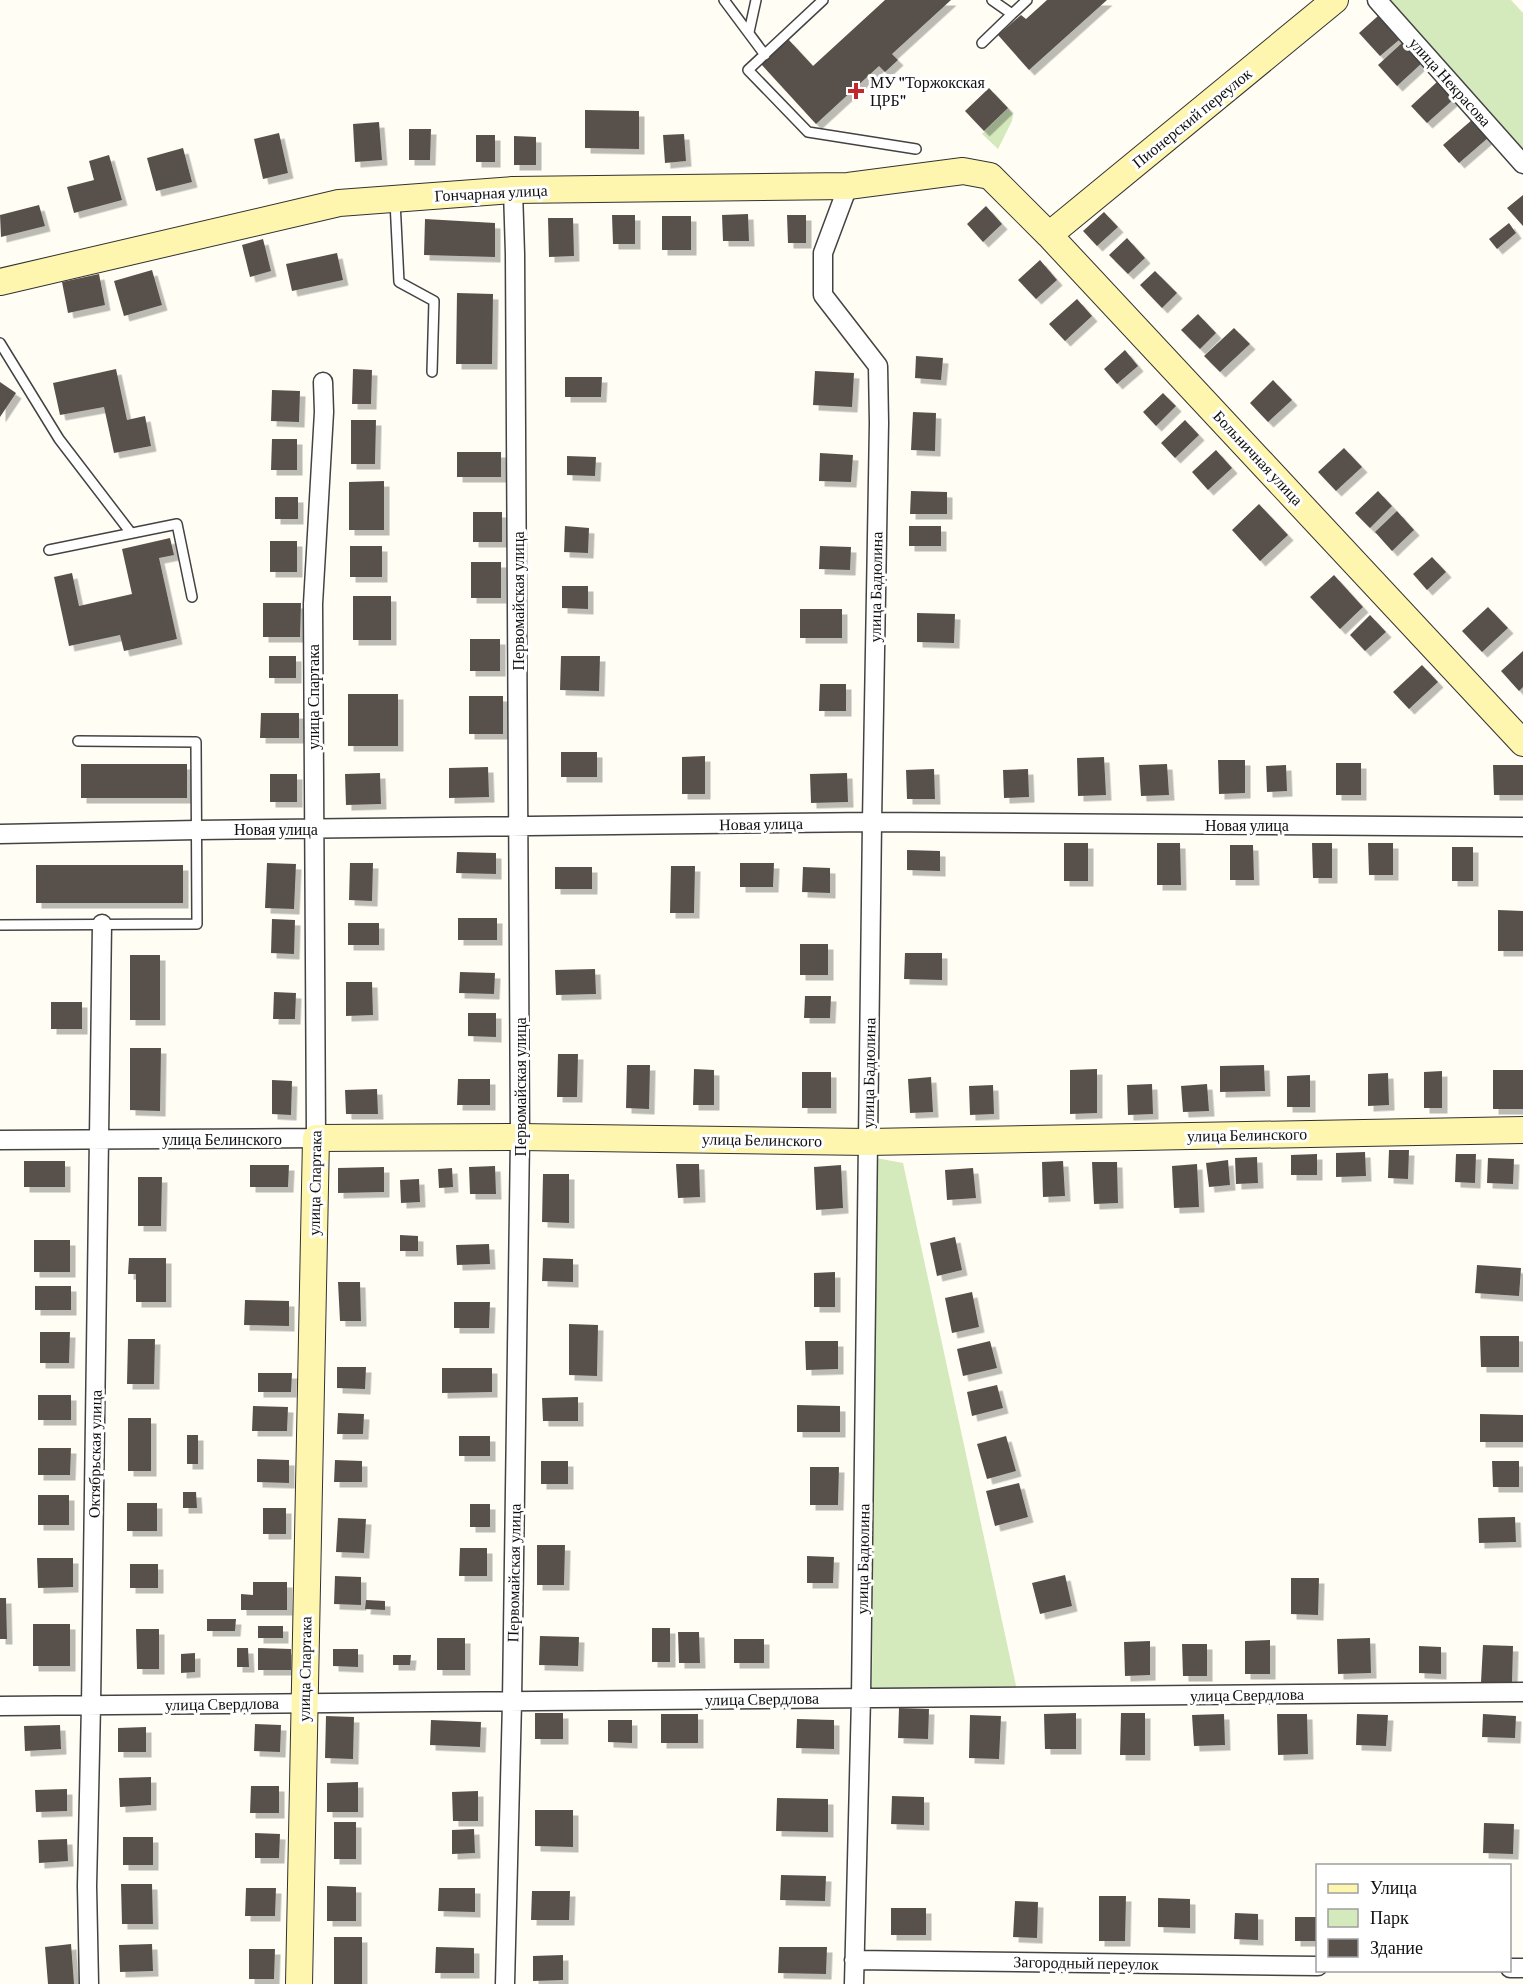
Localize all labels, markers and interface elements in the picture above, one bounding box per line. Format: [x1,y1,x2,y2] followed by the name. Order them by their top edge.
[1405,34,1494,131] street label: улица Некрасова
[1129,65,1256,172] street label: Пионерский переулок
[870,74,985,110] place label: МУ "Торжокская ЦРБ"
[847,82,865,100] marker: МУ "Торжокская ЦРБ"
[434,182,548,205] street label: Гончарная улица
[1209,407,1306,509] street label: Больничная улица
[510,531,528,671] street label: Первомайская улица
[867,532,886,643] street label: улица Бадюлина
[305,644,323,750] street label: улица Спартака
[719,815,803,834] street label: Новая улица
[1205,817,1289,835] street label: Новая улица
[234,821,318,839] street label: Новая улица
[512,1017,530,1157] street label: Первомайская улица
[860,1018,879,1129] street label: улица Бадюлина
[1187,1125,1307,1146] street label: улица Белинского
[306,1130,325,1236] street label: улица Спартака
[702,1130,822,1151] street label: улица Белинского
[162,1131,282,1149] street label: улица Белинского
[85,1390,106,1518] street label: Октябрьская улица
[504,1503,525,1643] street label: Первомайская улица
[854,1504,873,1615] street label: улица Бадюлина
[296,1616,315,1722] street label: улица Спартака
[1190,1686,1304,1705] street label: улица Свердлова
[705,1690,819,1709] street label: улица Свердлова
[165,1695,279,1714] street label: улица Свердлова
[1316,1864,1511,1972] legend
[1370,1878,1417,1898] text: Улица
[1370,1908,1409,1928] text: Парк
[1370,1938,1423,1958] text: Здание
[1013,1953,1159,1974] street label: Загородный переулок

